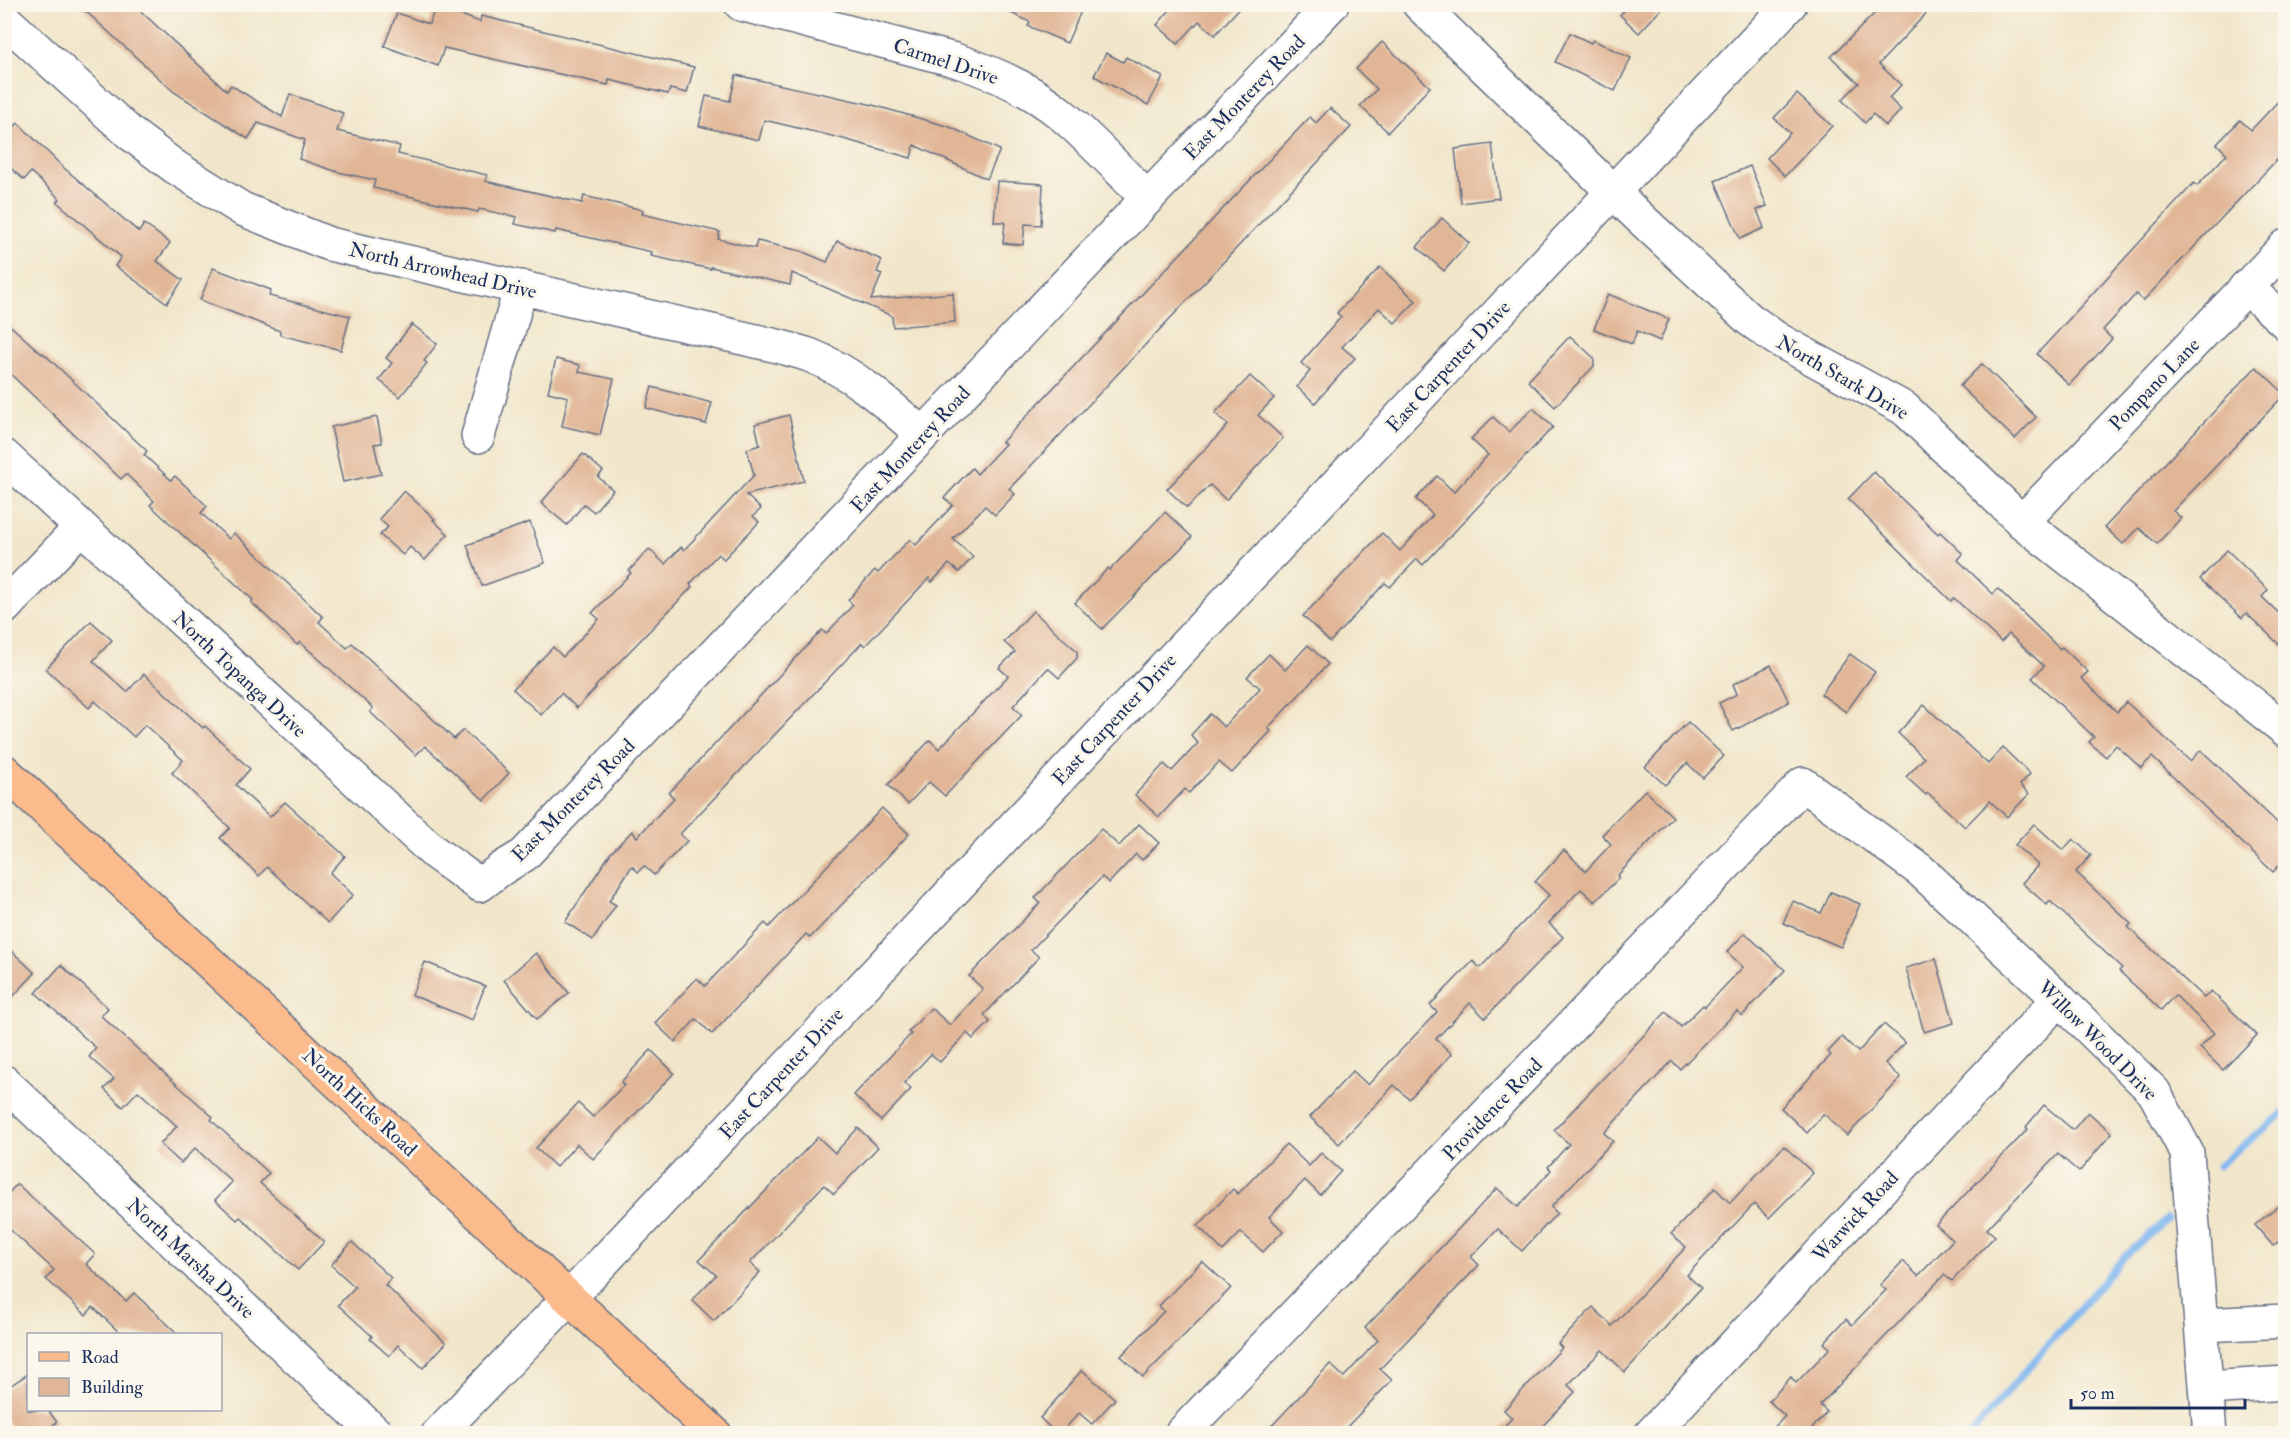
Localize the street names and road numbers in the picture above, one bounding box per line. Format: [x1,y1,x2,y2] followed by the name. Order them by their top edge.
[1178,29,1311,165] street label: East Monterey Road
[890,33,1002,90] street label: Carmel Drive
[347,237,539,304] street label: North Arrowhead Drive
[1381,295,1517,438] street label: East Carpenter Drive
[1772,329,1913,425] street label: North Stark Drive
[2104,332,2206,437] street label: Pompano Lane
[845,381,976,518] street label: East Monterey Road
[167,606,312,744] street label: North Topanga Drive
[1047,648,1183,791] street label: East Carpenter Drive
[506,733,640,867] street label: East Monterey Road
[2032,974,2163,1106] street label: Willow Wood Drive
[714,1002,850,1145] street label: East Carpenter Drive
[297,1043,422,1162] street label: North Hicks Road
[1437,1053,1548,1166] street label: Providence Road
[1806,1165,1904,1268] street label: Warwick Road
[121,1193,260,1324] street label: North Marsha Drive

